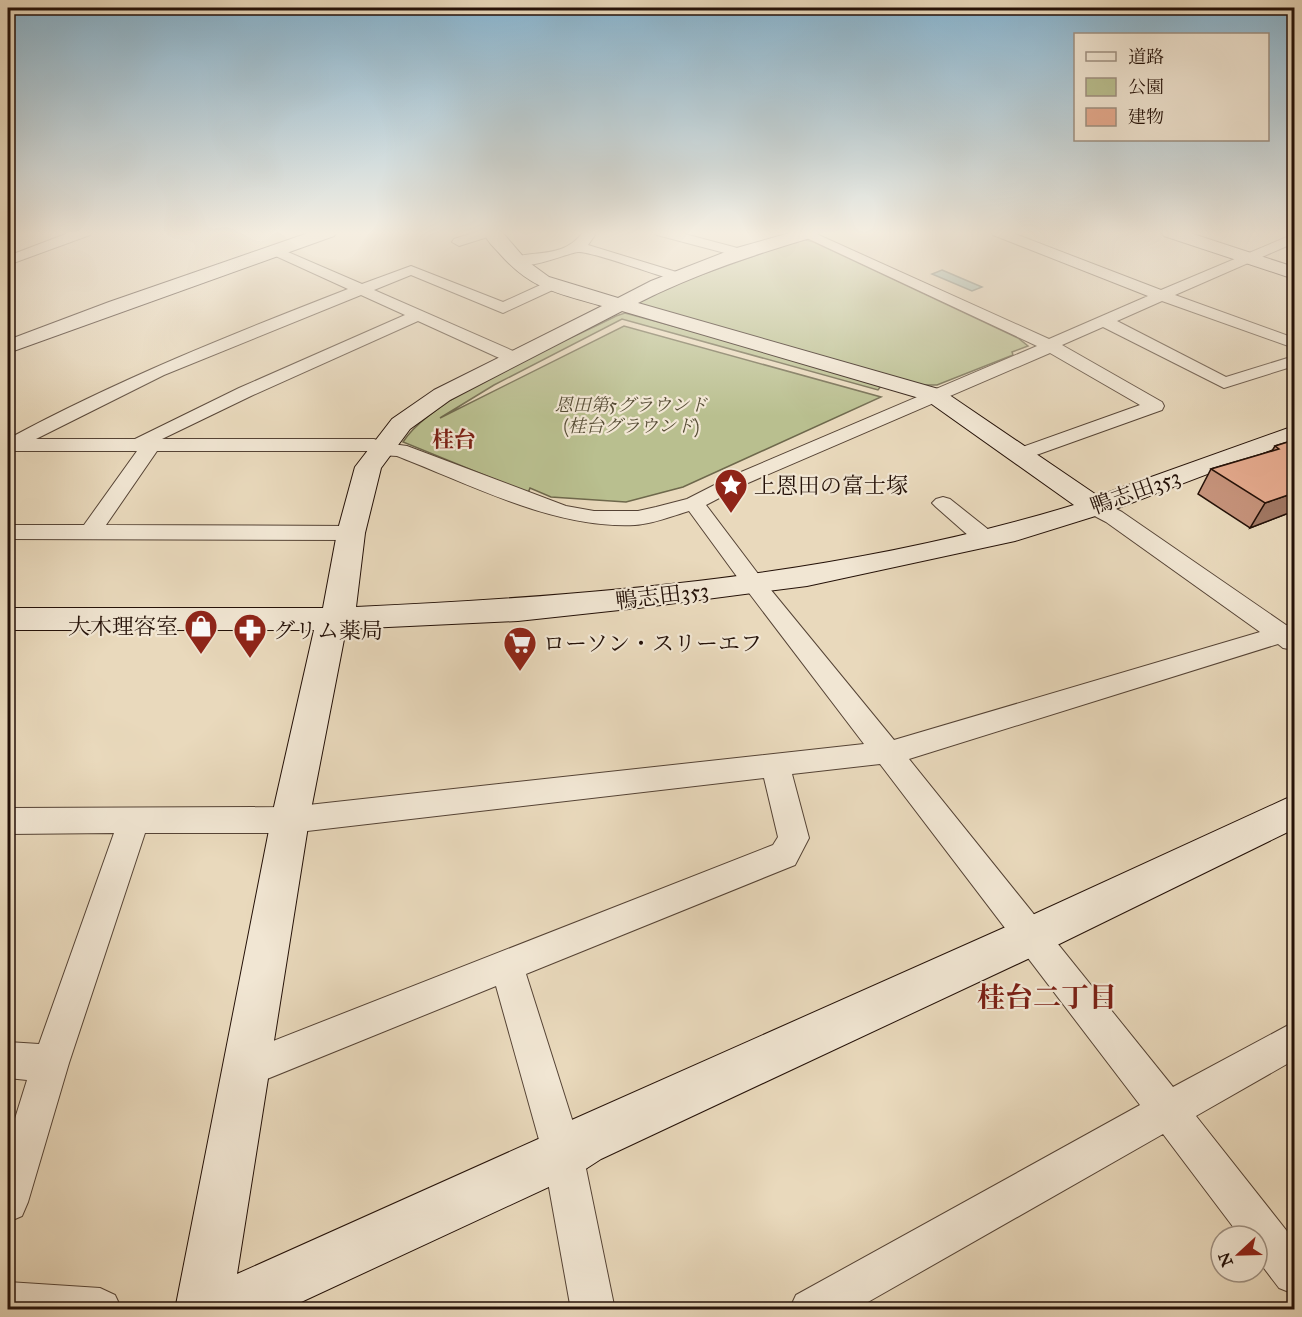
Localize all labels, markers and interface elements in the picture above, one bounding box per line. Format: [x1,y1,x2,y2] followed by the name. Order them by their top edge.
[1074,33,1269,141] legend
[1128,46,1164,68] text: 道路
[1128,76,1164,98] text: 公園
[1128,106,1164,128] text: 建物
[555,394,708,438] park label: 恩田第5グラウンド (桂台グラウンド)
[432,426,476,453] district label: 桂台
[1086,463,1184,520] street label: 鴨志田353
[713,467,749,514] place icon: 上恩田の富士塚
[754,472,908,499] place label: 上恩田の富士塚
[614,576,710,615] street label: 鴨志田353
[183,608,219,655] shop icon: 大木理容室
[232,612,268,659] pharmacy icon: グリム薬局
[68,613,178,640] place label: 大木理容室
[273,617,383,644] place label: グリム薬局
[502,625,538,672] supermarket icon: ローソン・スリーエフ
[543,630,762,657] place label: ローソン・スリーエフ
[977,980,1117,1015] district label: 桂台二丁目
[1209,1224,1269,1284] north arrow
[1214,1249,1237,1269] text: N

